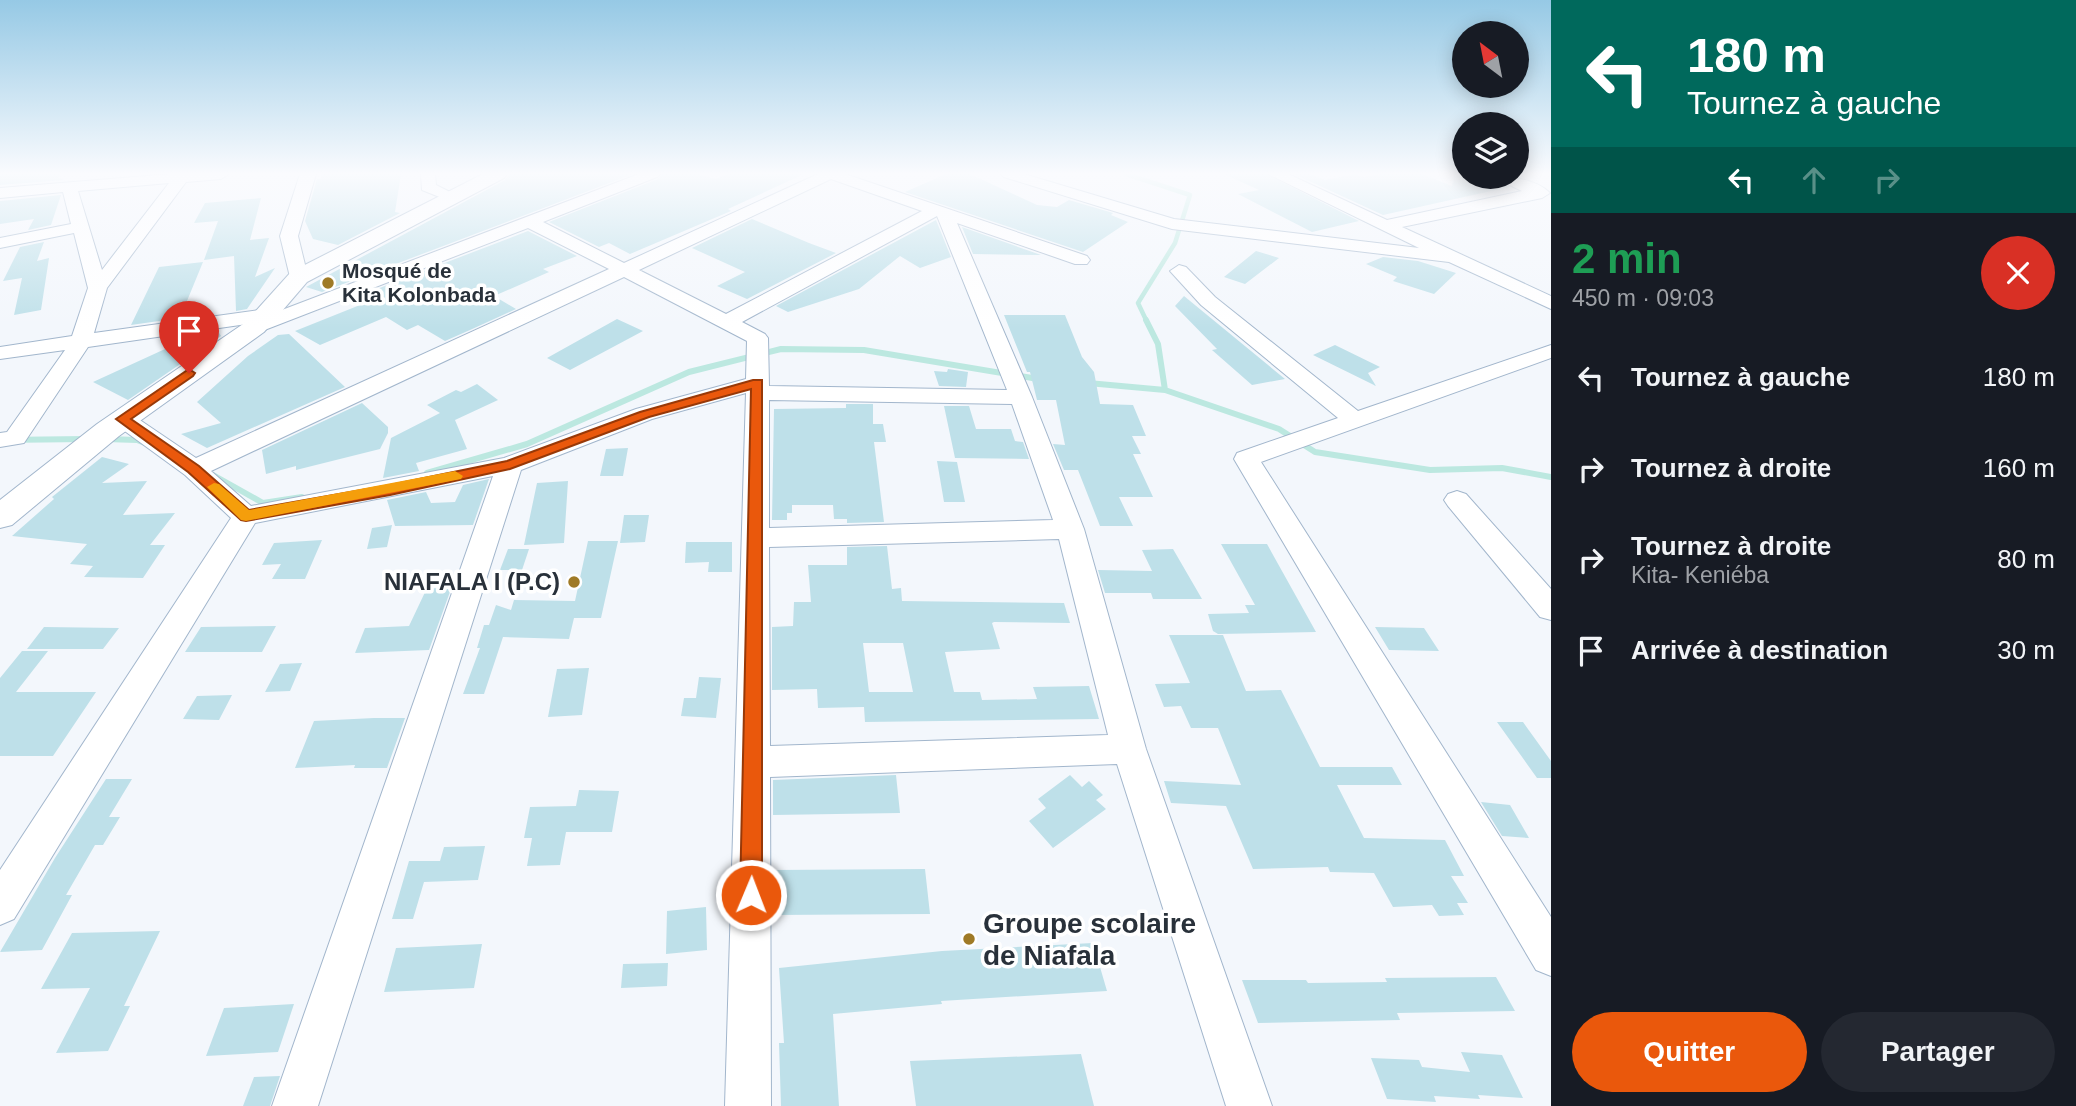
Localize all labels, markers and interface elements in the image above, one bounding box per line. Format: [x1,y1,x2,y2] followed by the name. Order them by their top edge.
[1452,21,1530,98] north arrow
[1452,21,1529,189] map controls
[1572,28,1663,119] icon: left
[1687,28,1826,82] text: 180 m
[1687,85,1941,121] text: Tournez à gauche
[1452,112,1529,189] button: layers
[1722,161,1760,199] icon: left
[1795,161,1833,199] icon: ahead
[1868,161,1906,199] icon: right
[1572,235,1682,282] text: 2 min
[1981,236,2055,310] button: close
[342,259,496,306] place label: Mosqué de Kita Kolonbada
[320,275,336,291] marker: Mosqué de Kita Kolonbada
[1572,285,1714,311] text: 450 m · 09:03
[159,301,219,373] pin
[170,312,208,350] icon: arrive
[1572,359,1610,397] icon: left
[1631,362,1850,392] text: Tournez à gauche
[1983,362,2055,392] text: 180 m
[1572,450,1610,488] icon: right
[1631,453,1831,483] text: Tournez à droite
[1983,453,2055,483] text: 160 m
[1631,531,1831,561] text: Tournez à droite
[1572,541,1610,579] icon: right
[1997,544,2055,574] text: 80 m
[1631,562,1769,588] text: Kita- Keniéba
[384,568,560,595] place label: NIAFALA I (P.C)
[566,574,582,590] marker: NIAFALA I (P.C)
[1572,632,1610,670] icon: arrive
[1631,635,1888,665] text: Arrivée à destination
[1997,635,2055,665] text: 30 m
[714,858,788,932] position arrow
[983,908,1196,971] place label: Groupe scolaire de Niafala
[961,931,977,947] marker: Groupe scolaire de Niafala
[1572,1012,1807,1092] button: Quitter
[1821,1012,2055,1092] button: Partager

